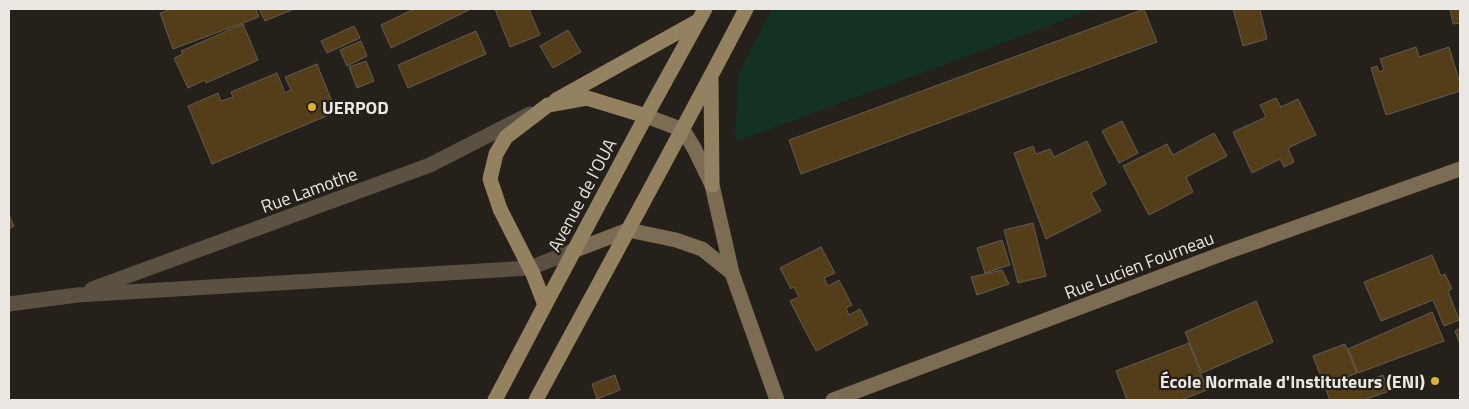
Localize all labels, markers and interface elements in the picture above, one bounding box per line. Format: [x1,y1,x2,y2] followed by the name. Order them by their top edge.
[322,94,389,121] place label: UERPOD
[306,101,318,113] marker: UERPOD
[541,133,623,256] street label: Avenue de l'OUA
[257,160,361,220] street label: Rue Lamothe
[1060,224,1218,306] street label: Rue Lucien Fourneau
[1160,368,1425,395] place label: École Normale d'Instituteurs (ENI)
[1429,375,1441,387] marker: École Normale d'Instituteurs (ENI)

